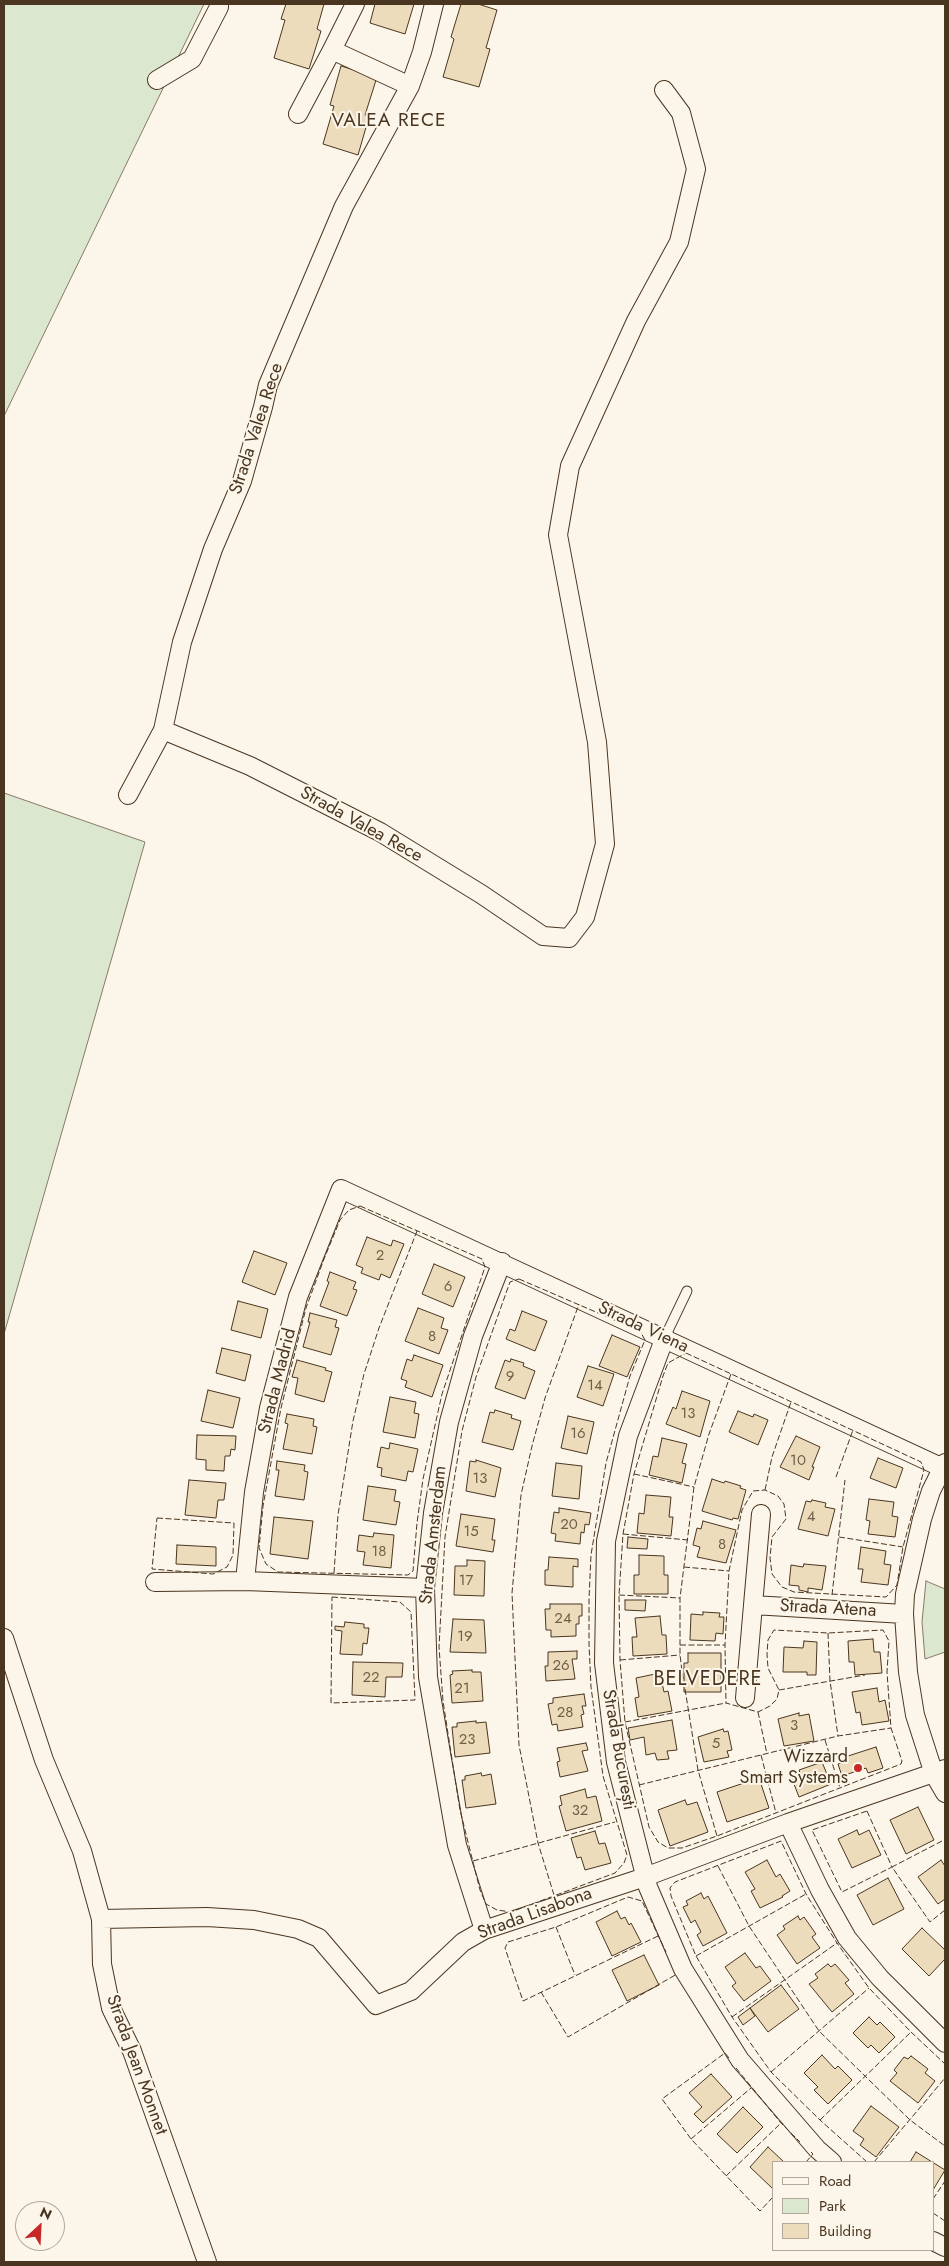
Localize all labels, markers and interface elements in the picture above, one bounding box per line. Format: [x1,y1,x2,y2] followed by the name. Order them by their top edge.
[330,110,448,132] district label: VALEA RECE
[226,361,288,497] street label: Strada Valea Rece
[296,782,426,868] street label: Strada Valea Rece
[376,1247,384,1265] house number: 2
[444,1278,452,1296] house number: 6
[594,1298,692,1358] street label: Strada Viena
[254,1326,302,1436] street label: Strada Madrid
[428,1328,436,1346] house number: 8
[506,1368,514,1386] house number: 9
[587,1377,603,1395] house number: 14
[681,1405,695,1423] house number: 13
[570,1425,586,1443] house number: 16
[790,1452,806,1470] house number: 10
[416,1465,452,1605] street label: Strada Amsterdam
[473,1470,487,1488] house number: 13
[807,1508,815,1526] house number: 4
[560,1516,578,1534] house number: 20
[463,1523,479,1541] house number: 15
[718,1536,726,1554] house number: 8
[372,1543,386,1561] house number: 18
[459,1572,473,1590] house number: 17
[779,1596,877,1622] street label: Strada Atena
[554,1610,572,1628] house number: 24
[457,1628,473,1646] house number: 19
[552,1657,570,1675] house number: 26
[652,1668,764,1692] district label: BELVEDERE
[362,1669,380,1687] house number: 22
[454,1680,470,1698] house number: 21
[597,1688,639,1812] street label: Strada București
[557,1704,573,1722] house number: 28
[790,1717,798,1735] house number: 3
[459,1731,475,1749] house number: 23
[712,1735,720,1753] house number: 5
[740,1747,848,1790] place label: Wizzard Smart Systems
[852,1762,864,1774] marker: Wizzard Smart Systems
[572,1802,588,1820] house number: 32
[475,1883,595,1945] street label: Strada Lisabona
[101,1992,171,2138] street label: Strada Jean Monnet
[772,2161,934,2251] legend
[819,2170,851,2192] text: Road
[819,2195,846,2217] text: Park
[15,2201,65,2251] north arrow
[37,2202,55,2225] text: N
[819,2220,871,2242] text: Building

